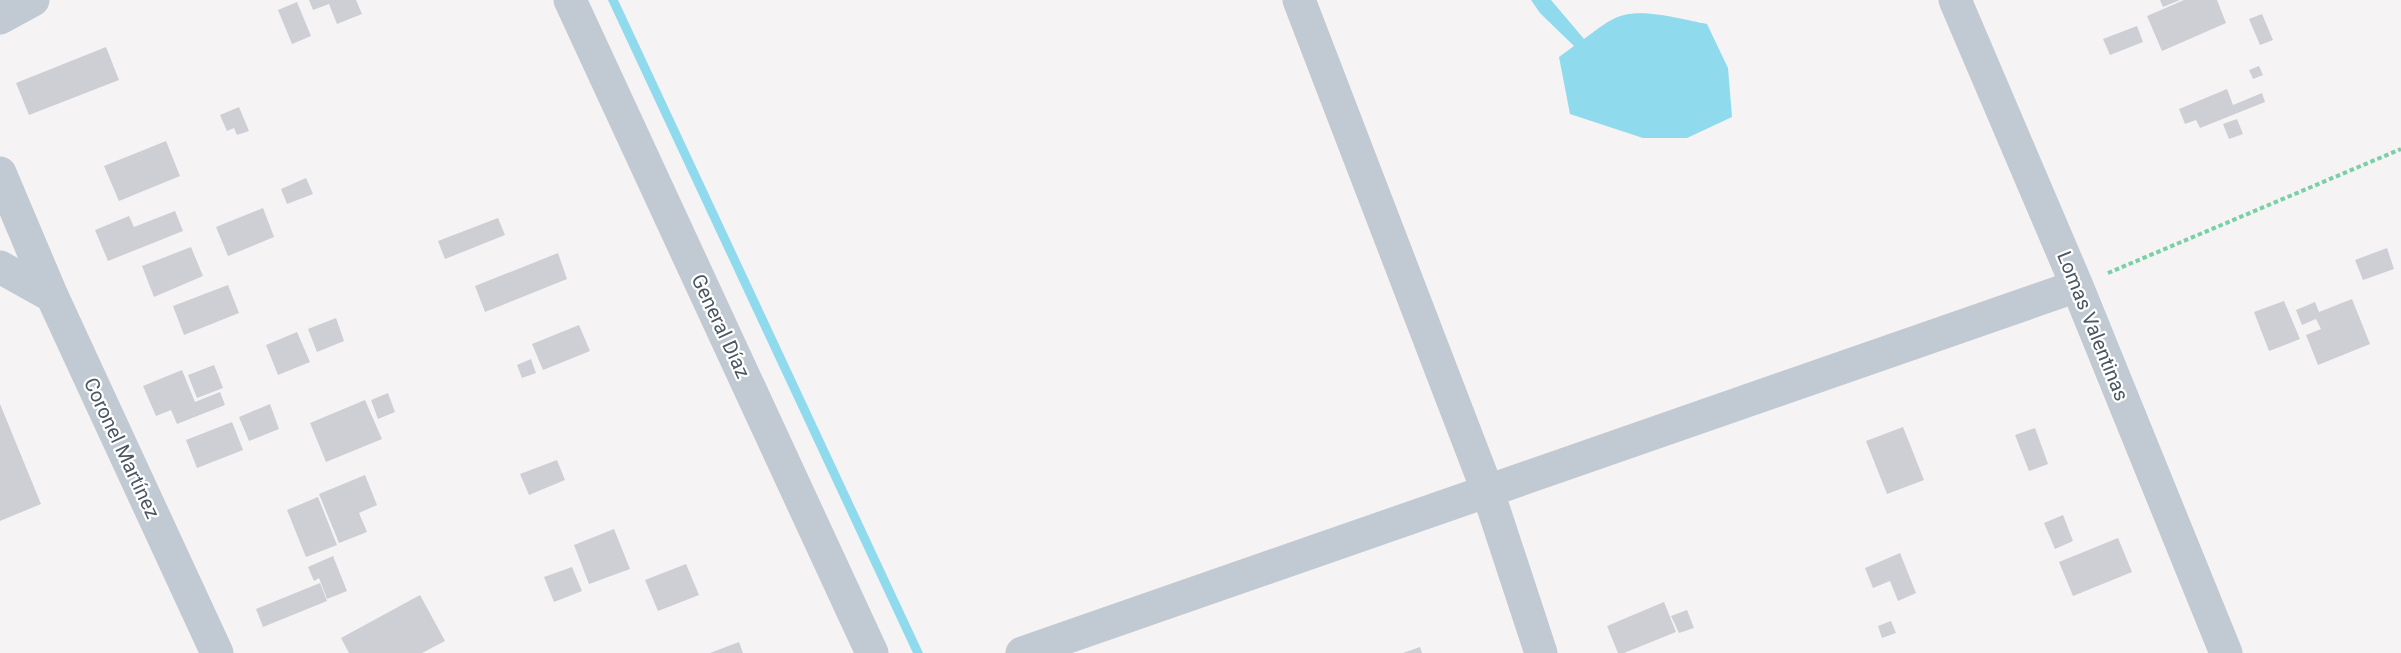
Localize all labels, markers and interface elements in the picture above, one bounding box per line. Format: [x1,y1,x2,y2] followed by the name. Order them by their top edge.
[2052,248,2134,404] street label: Lomas Valentinas
[686,270,756,382] street label: General Díaz
[79,374,165,522] street label: Coronel Martínez

